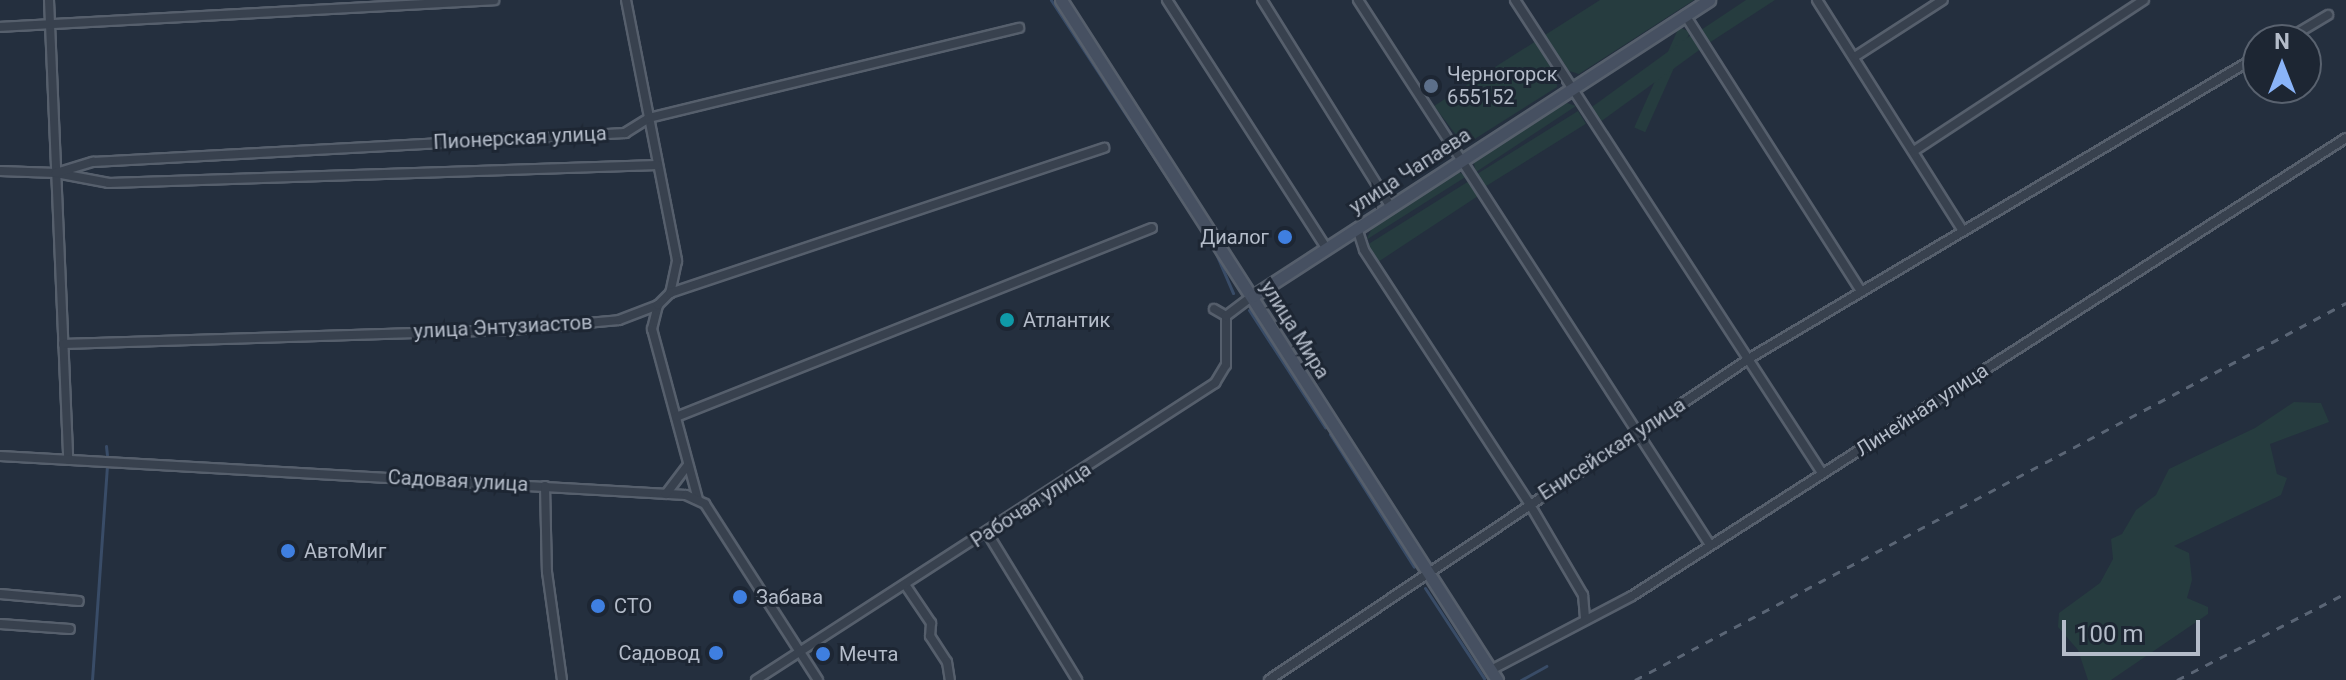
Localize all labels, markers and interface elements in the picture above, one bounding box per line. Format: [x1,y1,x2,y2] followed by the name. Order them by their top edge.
[2242,24,2322,104] north arrow
[2274,29,2290,54] text: N
[1447,62,1558,109] place label: Черногорск 655152
[1422,77,1440,95] marker: Черногорск 655152
[433,121,607,155] street label: Пионерская улица
[1345,123,1475,219] street label: улица Чапаева
[1200,225,1269,249] place label: Диалог
[1276,228,1294,246] marker: Диалог
[1255,277,1335,383] street label: улица Мира
[1023,308,1110,332] place label: Атлантик
[413,310,593,344] street label: улица Энтузиастов
[998,311,1016,329] marker: Атлантик
[1851,358,1993,462] street label: Линейная улица
[1534,393,1690,505] street label: Енисейская улица
[966,457,1096,553] street label: Рабочая улица
[387,465,529,497] street label: Садовая улица
[304,539,386,563] place label: АвтоМиг
[279,542,297,560] marker: АвтоМиг
[756,585,823,609] place label: Забава
[731,588,749,606] marker: Забава
[614,594,652,618] place label: СТО
[589,597,607,615] marker: СТО
[2066,604,2204,654] scale bar
[2076,620,2143,648] text: 100 m
[618,641,700,665] place label: Садовод
[839,642,898,666] place label: Мечта
[707,644,725,662] marker: Садовод
[814,645,832,663] marker: Мечта

